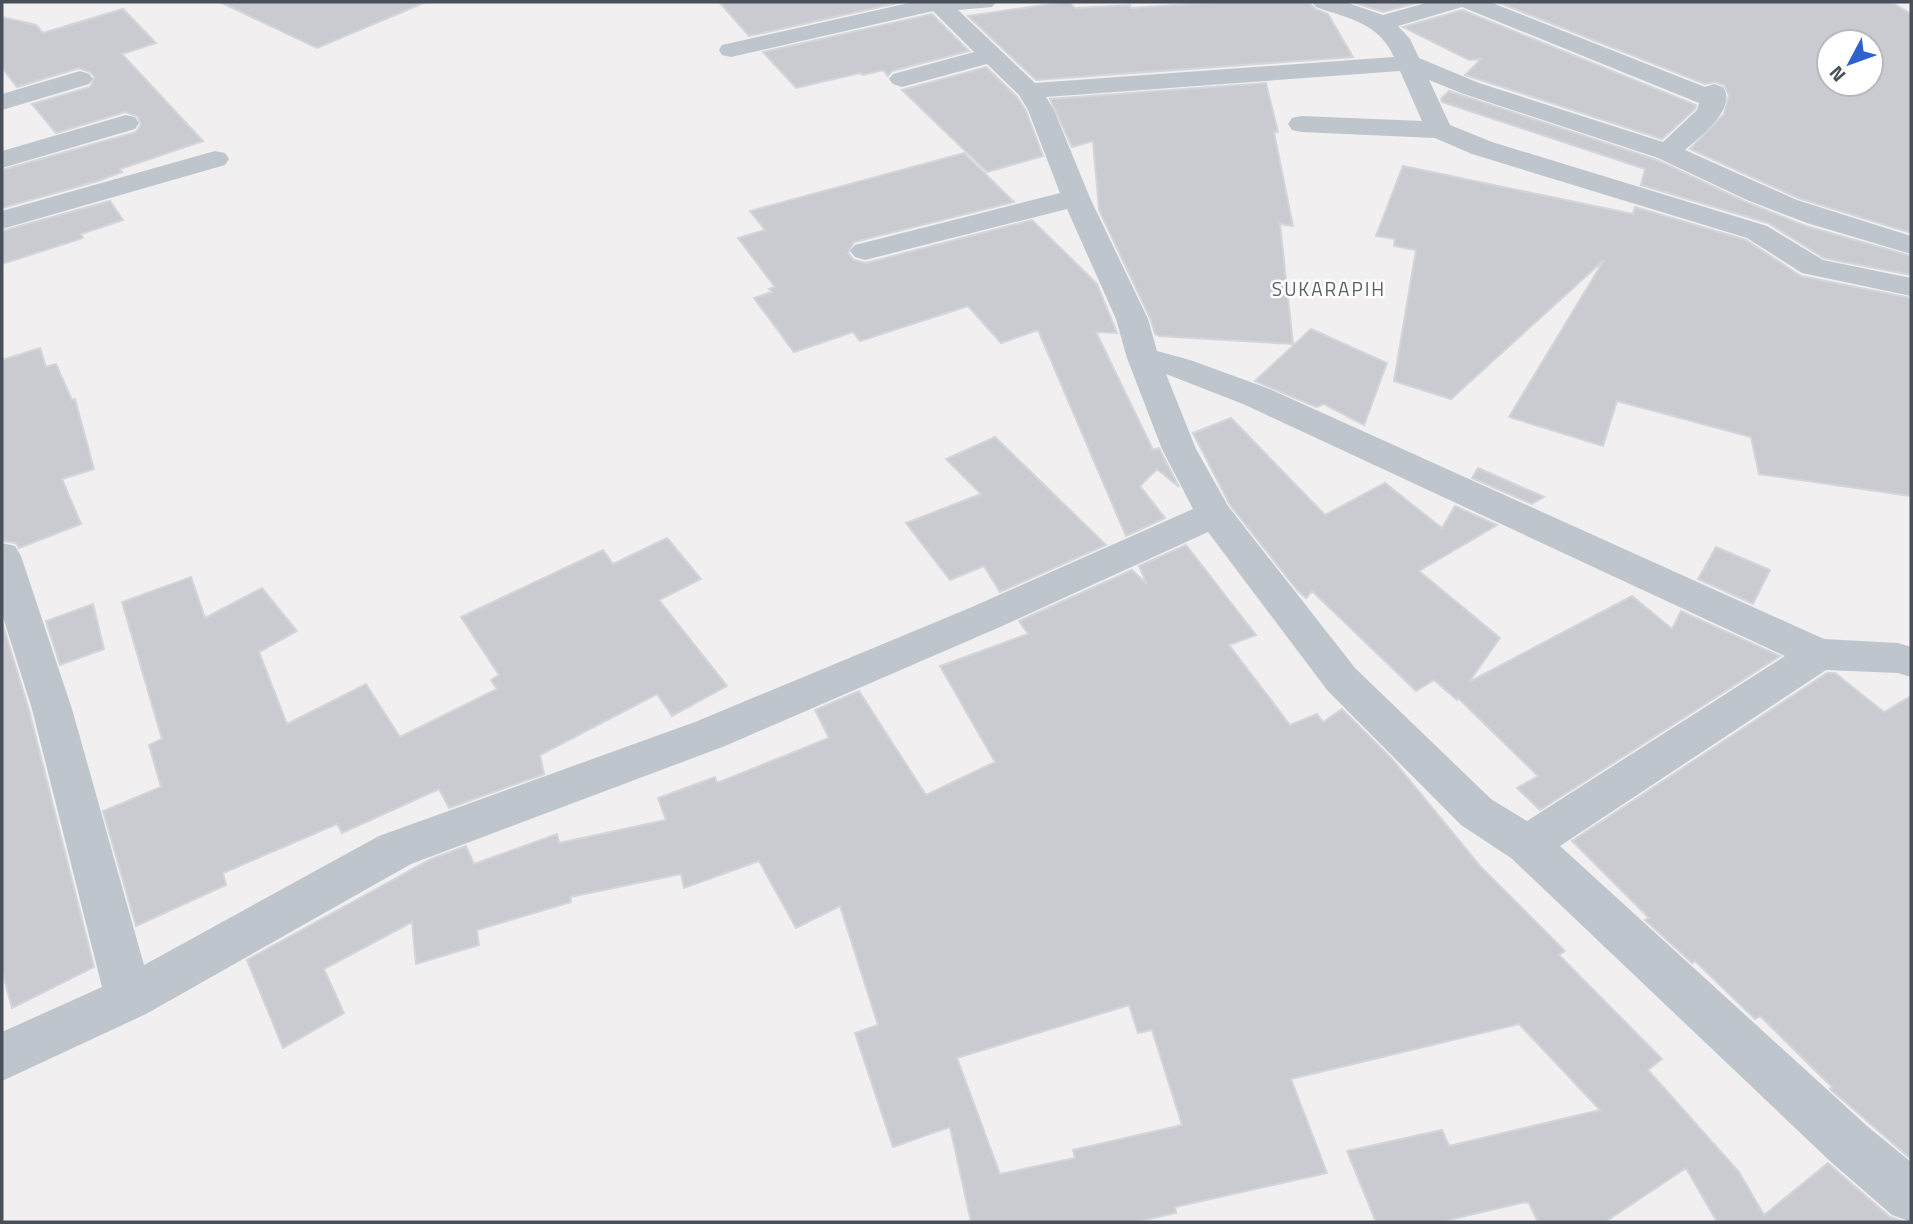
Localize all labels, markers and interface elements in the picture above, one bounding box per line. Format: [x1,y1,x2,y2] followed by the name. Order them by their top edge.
[1815,28,1885,98] north arrow
[1822,60,1852,89] text: N
[1272,274,1386,303] district label: SUKARAPIH

